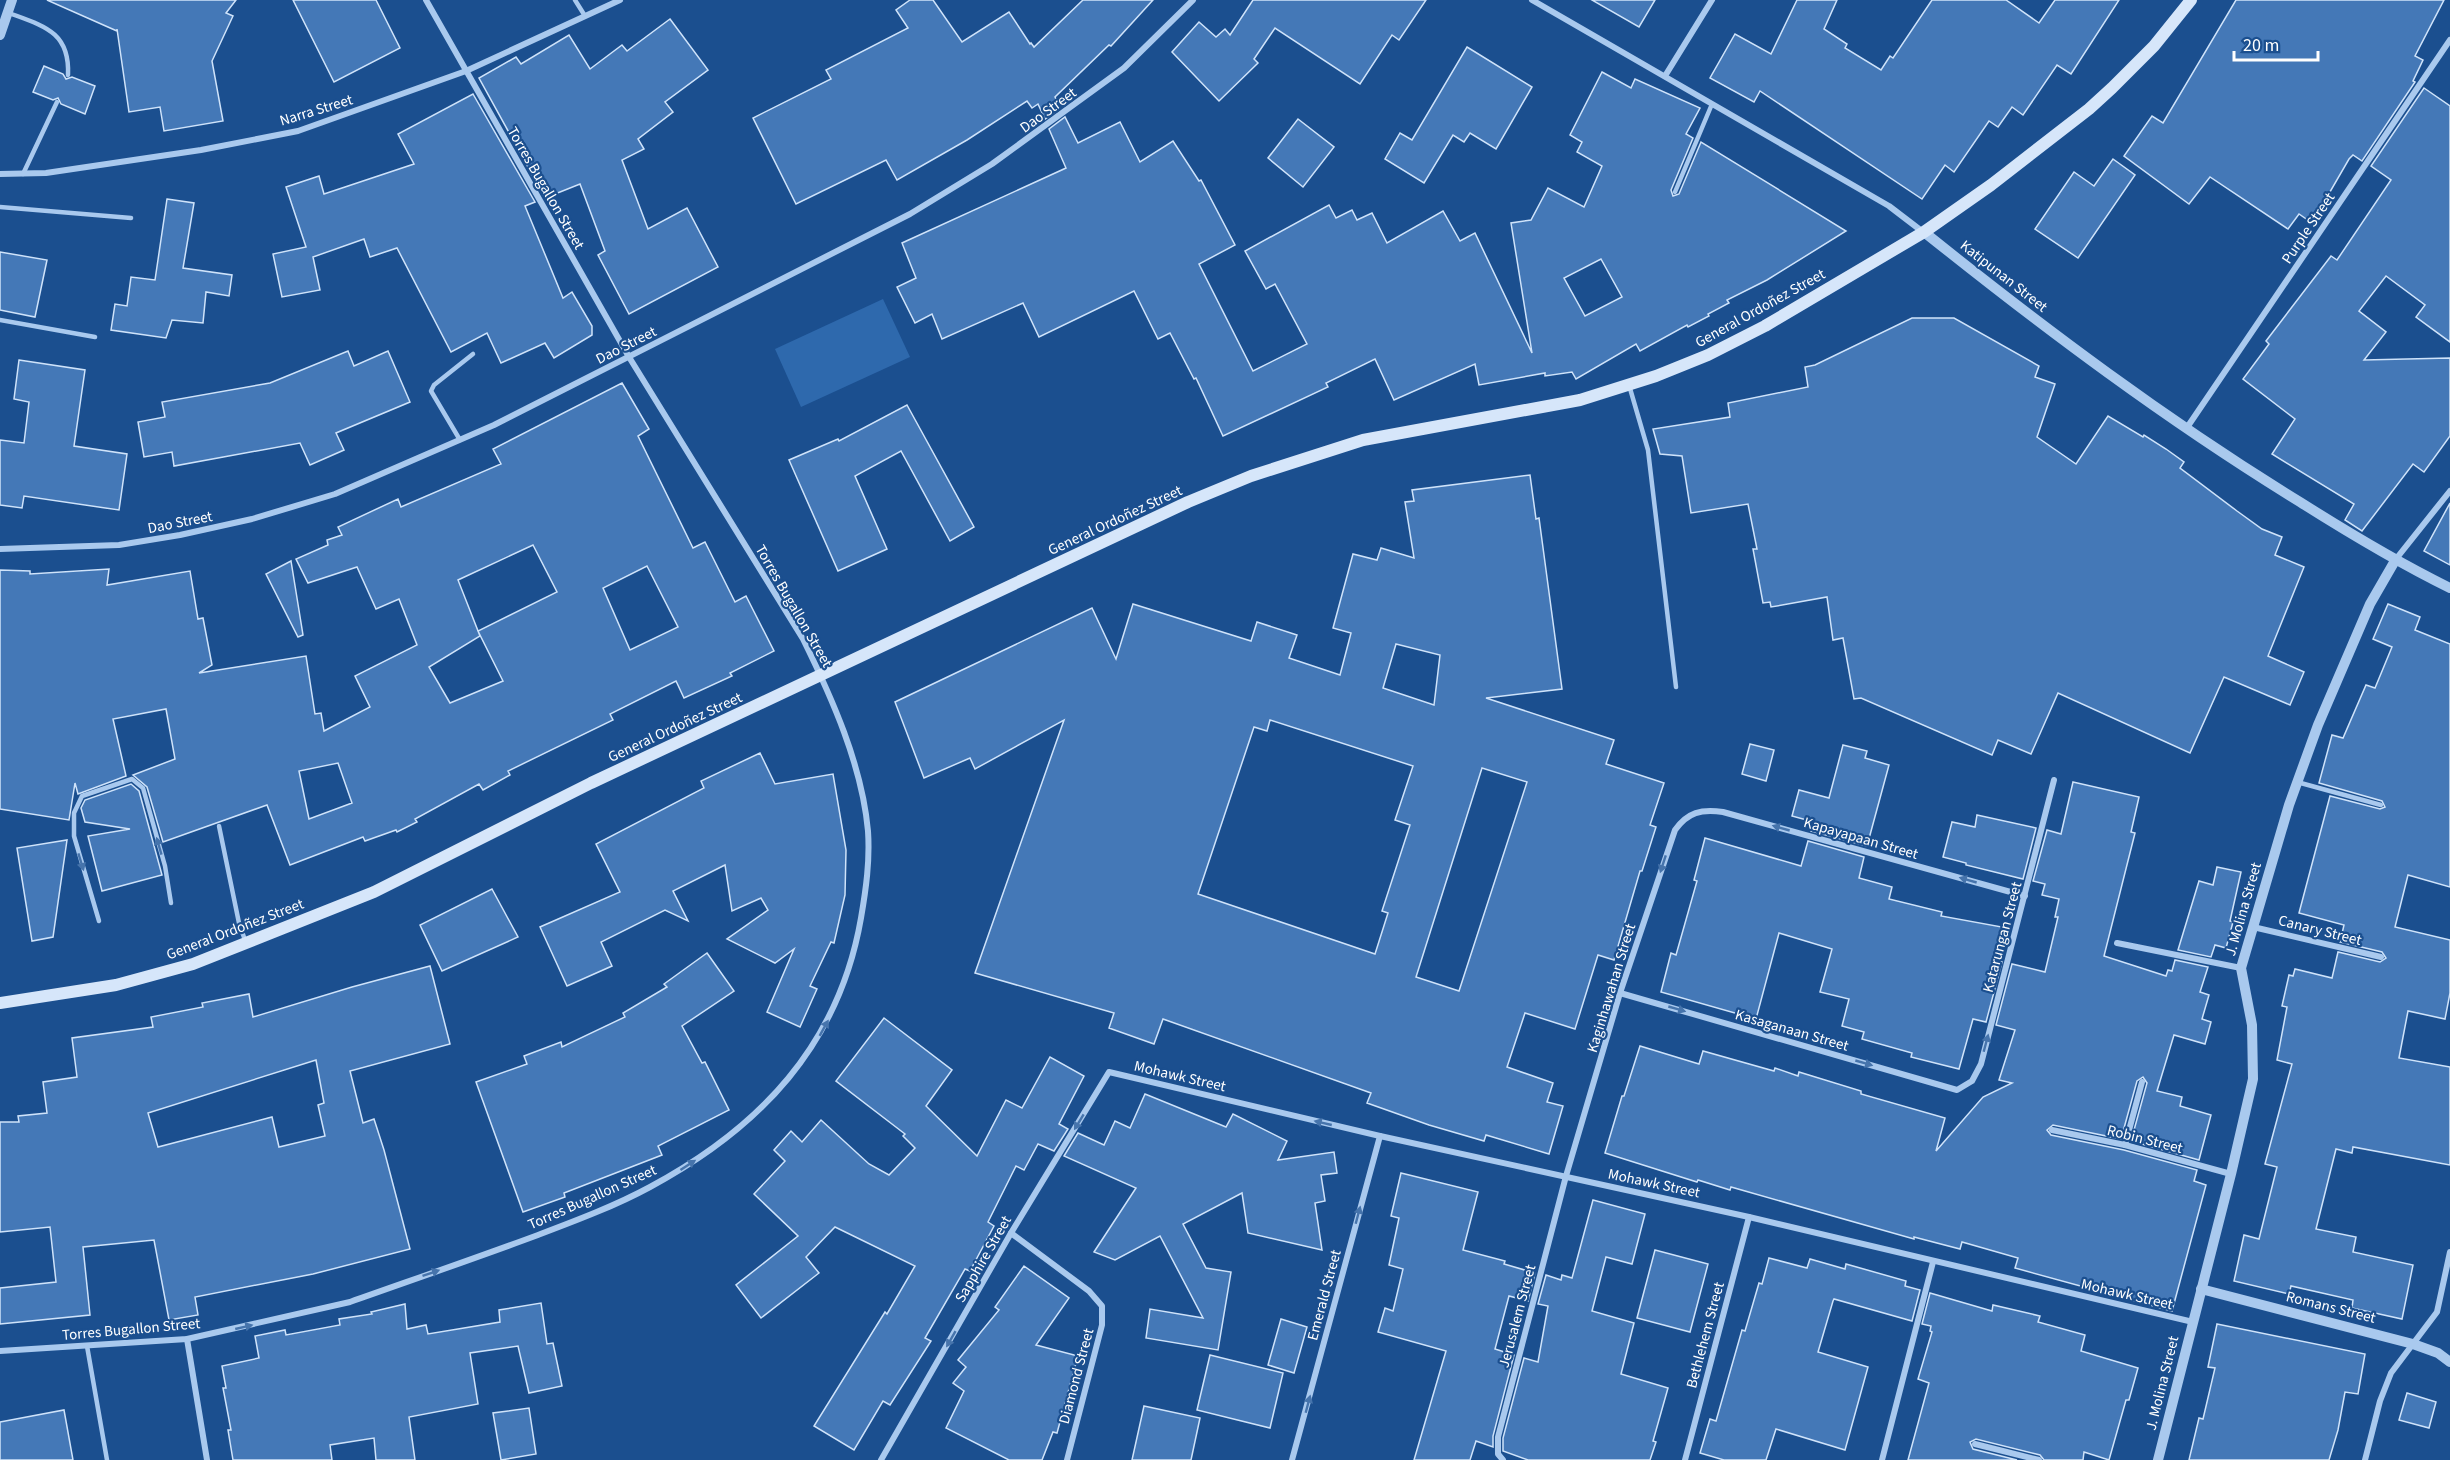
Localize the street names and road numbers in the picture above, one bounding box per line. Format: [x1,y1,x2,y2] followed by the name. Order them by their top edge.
[1016,83,1081,138] street label: Dao Street
[277,89,355,132] street label: Narra Street
[502,123,589,254] street label: Torres Bugallon Street
[2277,188,2340,268] street label: Purple Street
[1956,236,2052,317] street label: Katipunan Street
[1691,264,1829,353] street label: General Ordoñez Street
[592,321,660,370] street label: Dao Street
[1045,480,1186,561] street label: General Ordoñez Street
[146,506,214,539] street label: Dao Street
[750,541,837,672] street label: Torres Bugallon Street
[605,687,746,768] street label: General Ordoñez Street
[1801,812,1921,865] street label: Kapayapaan Street
[2220,860,2267,958] street label: J. Molina Street
[1978,880,2027,995] street label: Katarungan Street
[163,894,307,965] street label: General Ordoñez Street
[2276,910,2364,951] street label: Canary Street
[1582,921,1641,1055] street label: Kaginhawahan Street
[1733,1004,1851,1057] street label: Kasaganaan Street
[1132,1056,1228,1097] street label: Mohawk Street
[2105,1120,2185,1159] street label: Robin Street
[525,1160,660,1235] street label: Torres Bugallon Street
[1606,1163,1702,1203] street label: Mohawk Street
[950,1212,1017,1307] street label: Sapphire Street
[1302,1248,1347,1343] street label: Emerald Street
[1494,1262,1541,1370] street label: Jerusalem Street
[2079,1274,2175,1315] street label: Mohawk Street
[1681,1280,1730,1391] street label: Bethlehem Street
[2284,1286,2378,1329] street label: Romans Street
[61,1313,201,1346] street label: Torres Bugallon Street
[1054,1326,1099,1426] street label: Diamond Street
[2141,1334,2184,1432] street label: J. Molina Street

